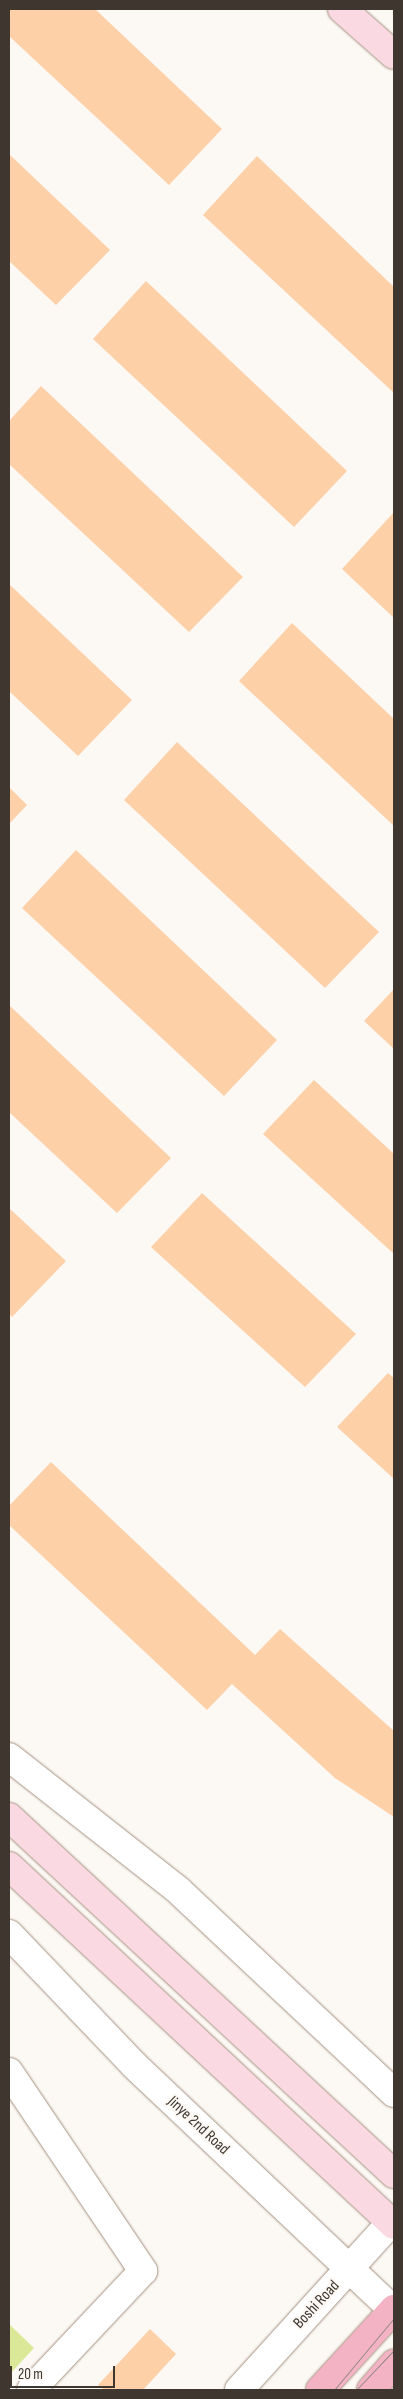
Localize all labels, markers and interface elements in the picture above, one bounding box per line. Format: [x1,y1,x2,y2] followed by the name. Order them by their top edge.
[163,2093,233,2159] street label: Jinye 2nd Road
[290,2277,344,2333] street label: Boshi Road
[12,2356,118,2388] scale bar
[18,2365,43,2384] text: 20 m

